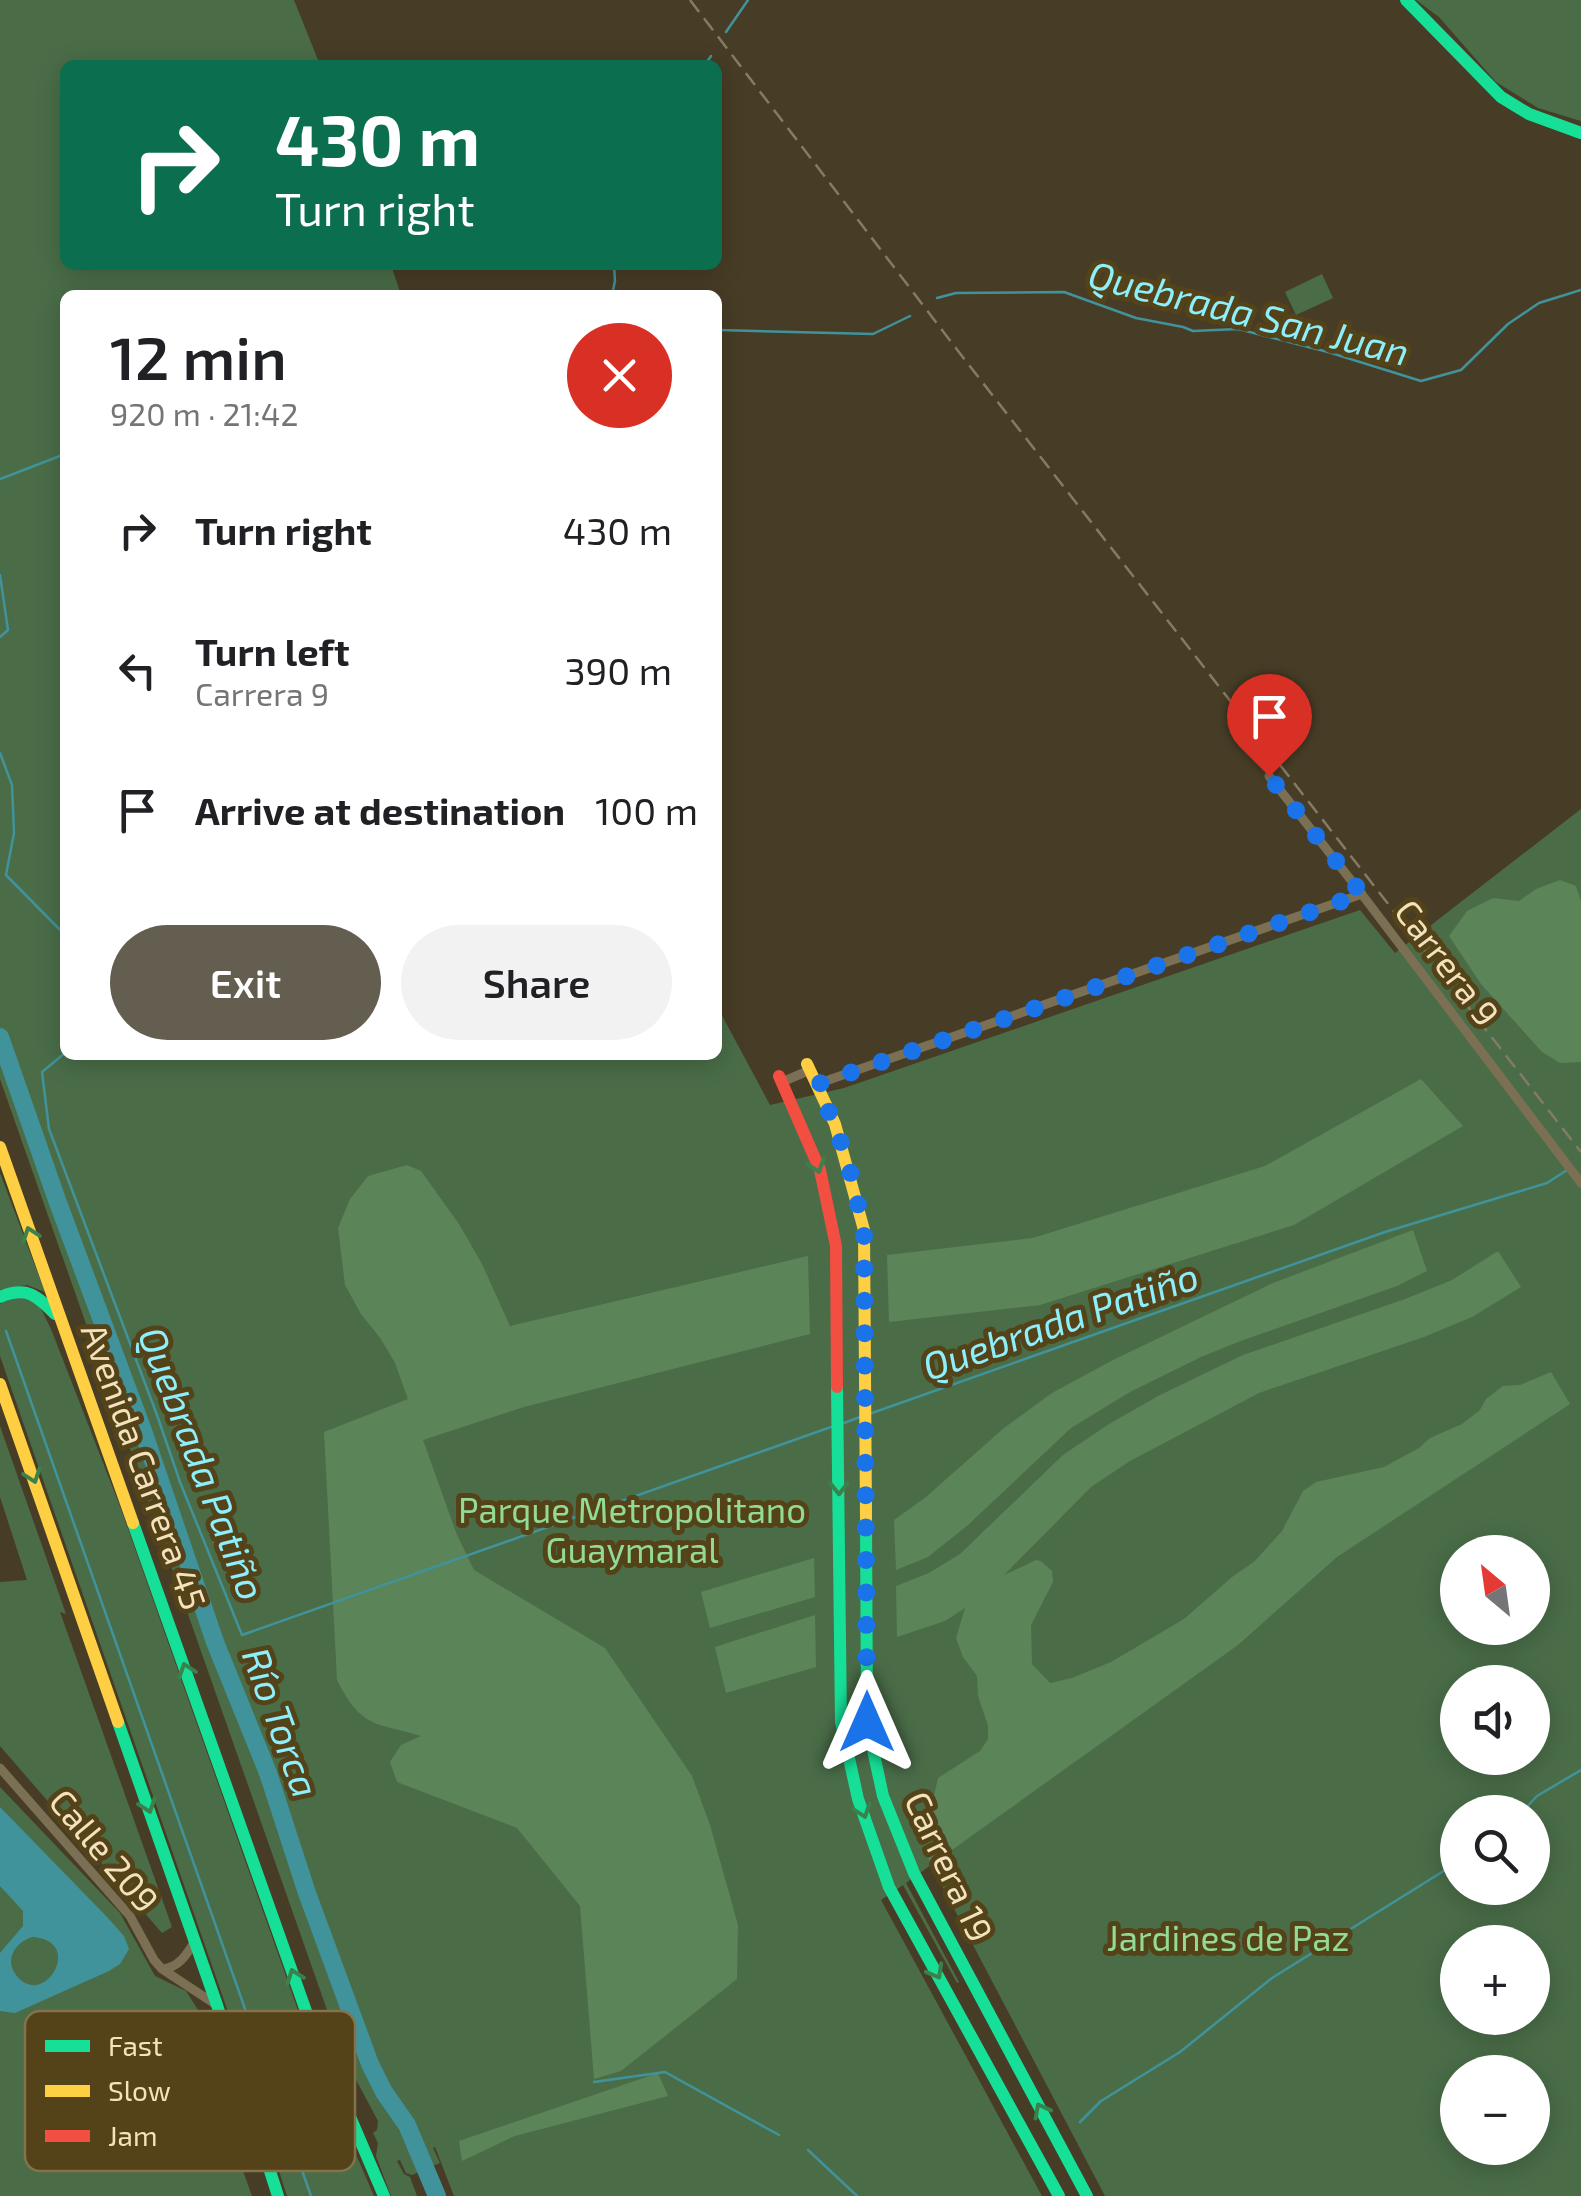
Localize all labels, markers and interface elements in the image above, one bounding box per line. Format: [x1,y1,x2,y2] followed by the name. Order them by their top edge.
[275,96,480,180] text: 430 m
[110,100,240,230] icon: right
[275,181,475,235] text: Turn right
[1084,250,1414,374] water label: Quebrada San Juan
[110,320,287,392] text: 12 min
[567,323,672,428] button: close
[110,394,299,432] text: 920 m · 21:42
[110,503,165,558] icon: right
[195,507,372,553] text: Turn right
[563,507,672,553] text: 430 m
[195,628,350,674] text: Turn left
[110,643,165,698] icon: left
[564,647,672,693] text: 390 m
[195,674,329,712] text: Carrera 9
[1227,674,1312,777] pin
[1242,689,1297,744] icon: arrive
[110,783,165,838] icon: arrive
[195,787,565,833] text: Arrive at destination
[595,787,698,833] text: 100 m
[1387,891,1509,1033] street label: Carrera 9
[110,925,381,1040] button: Exit
[401,925,672,1040] button: Share
[805,1156,825,1173] one-way arrow
[22,1226,42,1243] one-way arrow
[916,1251,1204,1389] water label: Quebrada Patiño
[74,1317,216,1615] street label: Avenida Carrera 45
[130,1320,276,1606] water label: Quebrada Patiño
[21,1466,42,1483] one-way arrow
[828,1481,849,1497] one-way arrow
[458,1488,806,1570] park label: Parque Metropolitano Guaymaral
[1440,1535,1550,1645] north arrow
[1440,1535,1550,2165] map controls
[234,1641,330,1803] water label: Río Torca
[177,1662,197,1679] one-way arrow
[1440,1665,1550,1775] button: sound
[815,1670,919,1774] position arrow
[42,1780,168,1920] street label: Calle 209
[897,1784,1003,1948] street label: Carrera 19
[1440,1795,1550,1905] button: search
[136,1797,156,1814] one-way arrow
[851,1801,871,1818] one-way arrow
[1107,1916,1349,1958] park label: Jardines de Paz
[1440,1925,1550,2035] button: +
[924,1962,944,1980] one-way arrow
[285,1969,306,1986] one-way arrow
[25,2011,355,2171] legend
[108,2028,163,2062] text: Fast
[1440,2055,1550,2165] button: −
[108,2073,171,2107] text: Slow
[1034,2102,1053,2121] one-way arrow
[108,2118,157,2152] text: Jam

